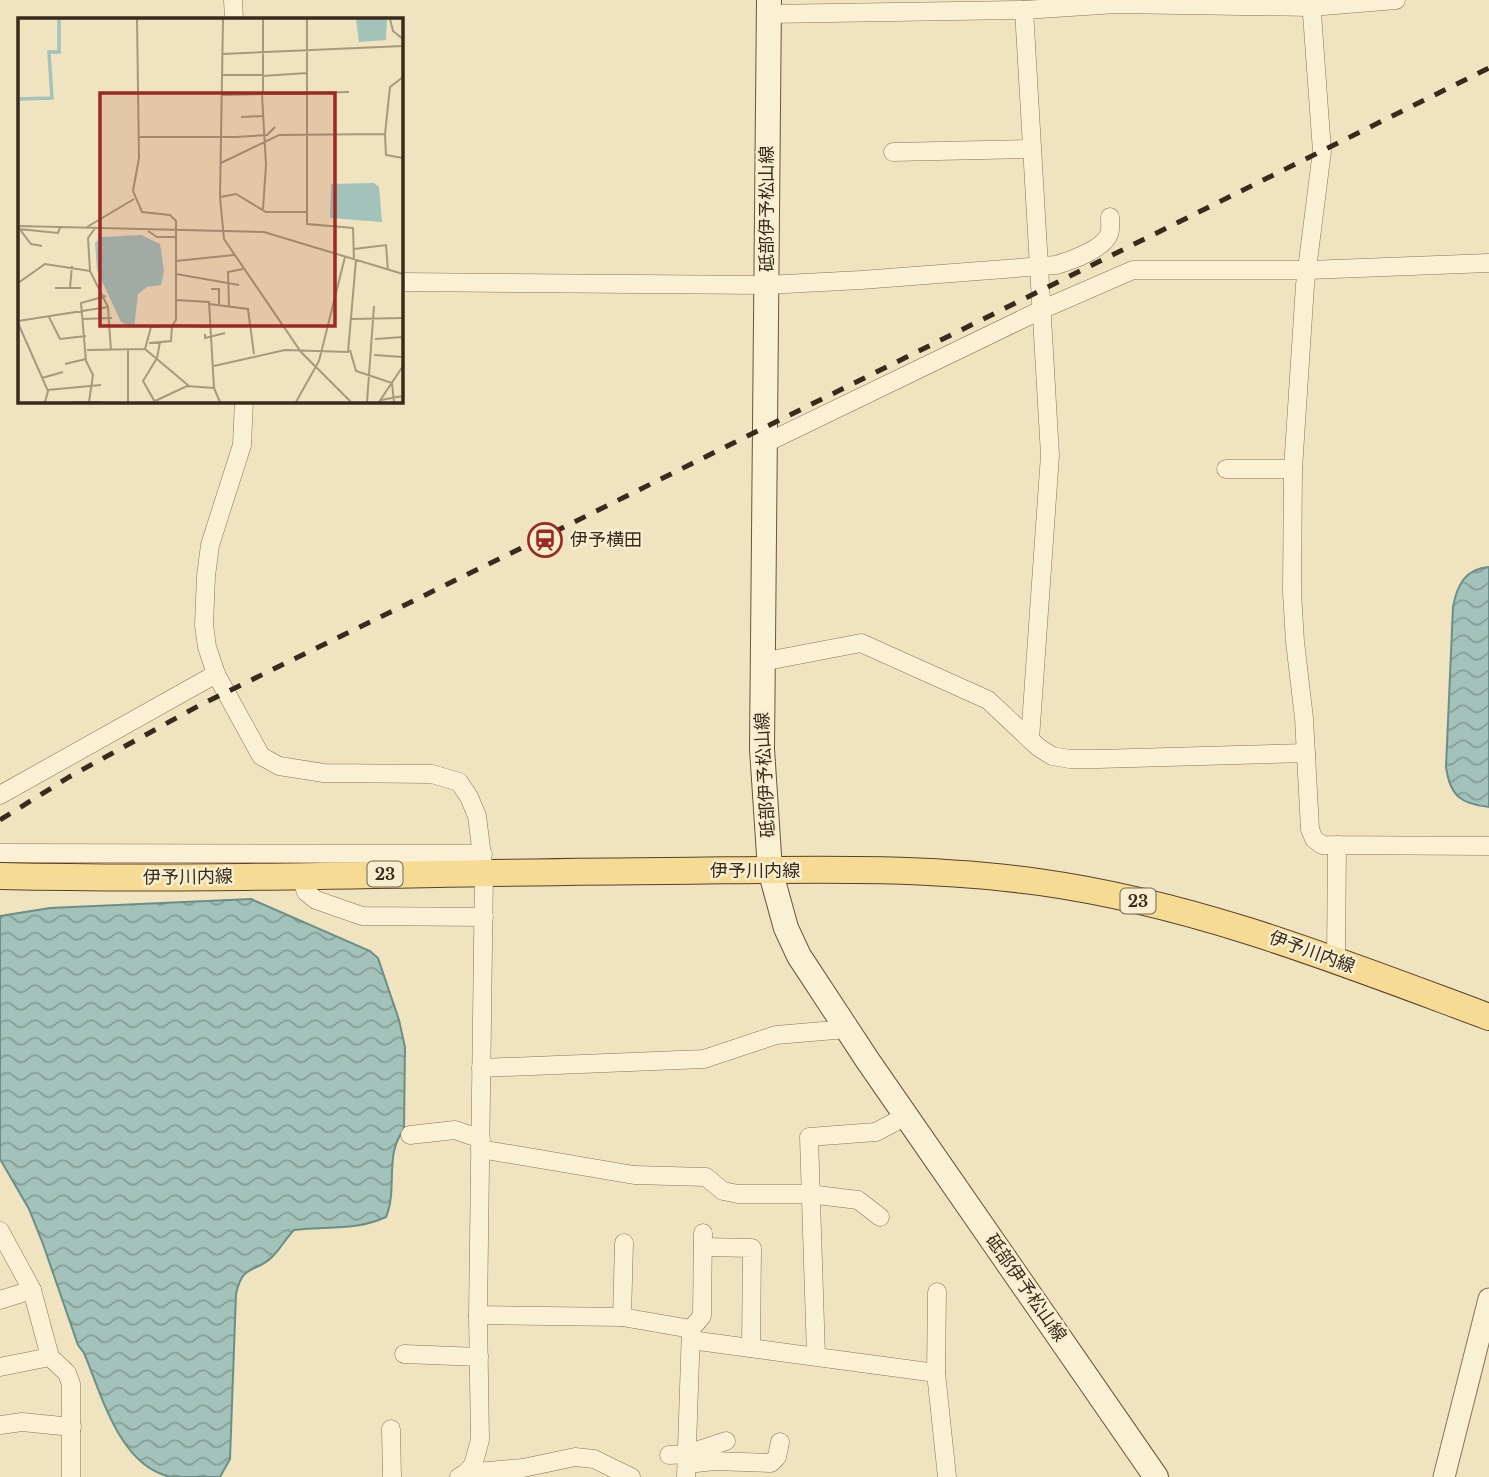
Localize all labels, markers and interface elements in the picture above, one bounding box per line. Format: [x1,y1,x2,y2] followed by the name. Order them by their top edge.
[18,18,402,402] inset map
[756,146,778,272] street label: 砥部伊予松山線
[526,521,564,559] station icon: 伊予横田
[570,529,642,551] place label: 伊予横田
[751,712,779,838] street label: 砥部伊予松山線
[710,860,800,882] street label: 伊予川内線
[368,862,402,887] road number: 23
[143,865,233,889] street label: 伊予川内線
[1120,888,1156,914] road number: 23
[1266,926,1358,978] street label: 伊予川内線
[981,1230,1071,1346] street label: 砥部伊予松山線

